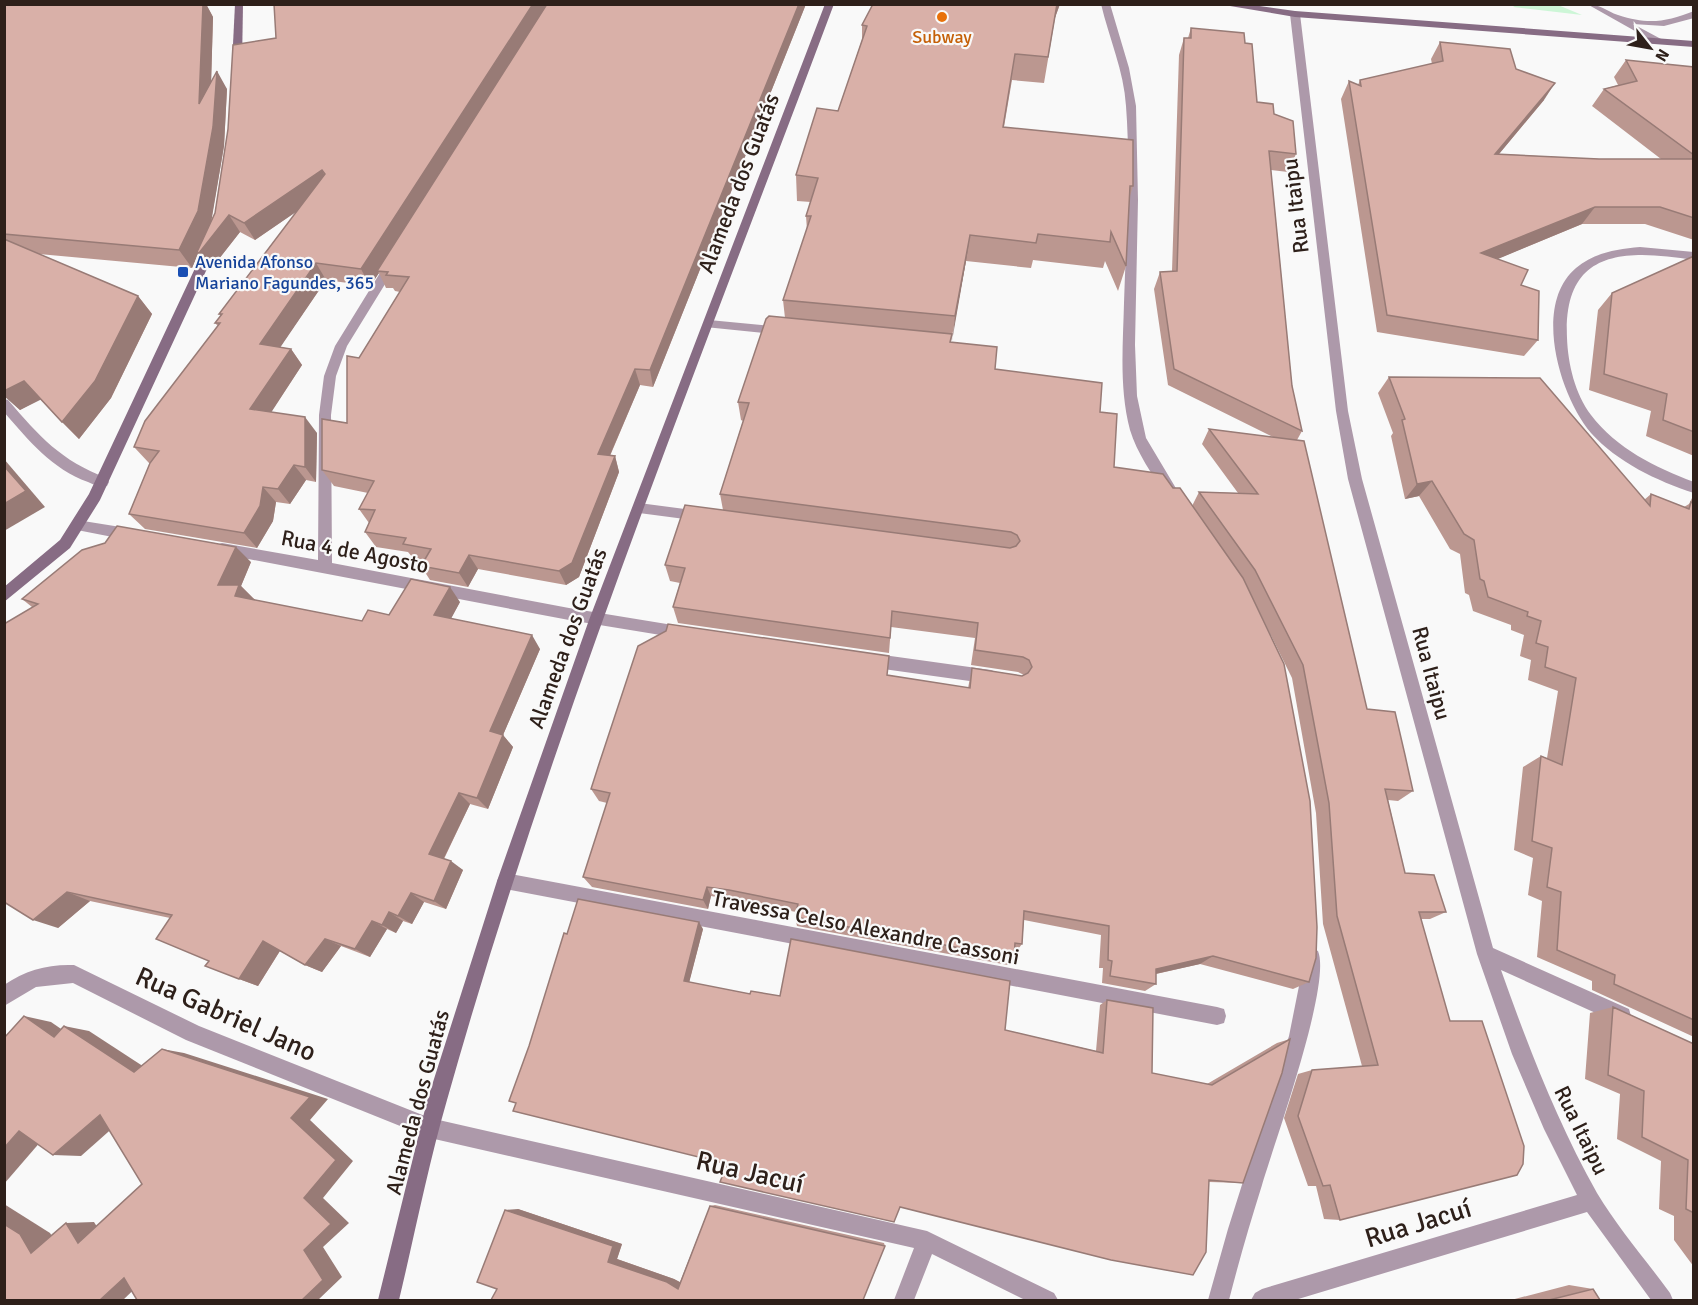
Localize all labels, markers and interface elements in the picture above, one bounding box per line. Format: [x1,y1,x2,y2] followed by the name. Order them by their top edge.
[935,10,949,24] marker: Subway
[1620,18,1680,78] north arrow
[912,26,972,48] place label: Subway
[1651,45,1673,65] text: N
[692,90,785,277] street label: Alameda dos Guatás
[1276,157,1315,255] street label: Rua Itaipu
[195,251,374,294] place label: Avenida Afonso Mariano Fagundes, 365
[176,265,190,279] marker: Avenida Afonso Mariano Fagundes, 365
[279,524,431,579] street label: Rua 4 de Agosto
[522,544,613,732] street label: Alameda dos Guatás
[1406,623,1457,723] street label: Rua Itaipu
[710,884,1022,971] street label: Travessa Celso Alexandre Cassoni
[130,960,321,1069] street label: Rua Gabriel Jano
[380,1007,455,1197] street label: Alameda dos Guatás
[1548,1081,1615,1179] street label: Rua Itaipu
[693,1144,808,1201] street label: Rua Jacuí
[1361,1191,1476,1255] street label: Rua Jacuí

